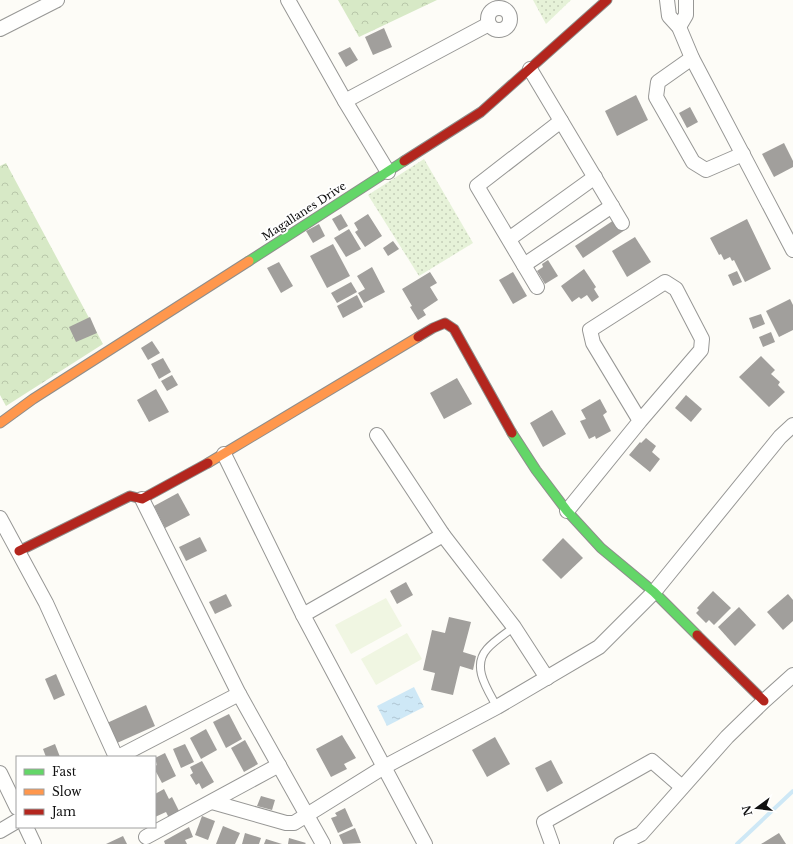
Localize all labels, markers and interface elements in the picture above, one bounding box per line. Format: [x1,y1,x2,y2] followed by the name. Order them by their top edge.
[259,179,349,243] street label: Magallanes Drive
[16,756,156,828] legend
[52,764,77,779] text: Fast
[52,784,82,799] text: Slow
[737,788,777,828] north arrow
[739,803,755,817] text: N
[50,804,76,819] text: Jam

